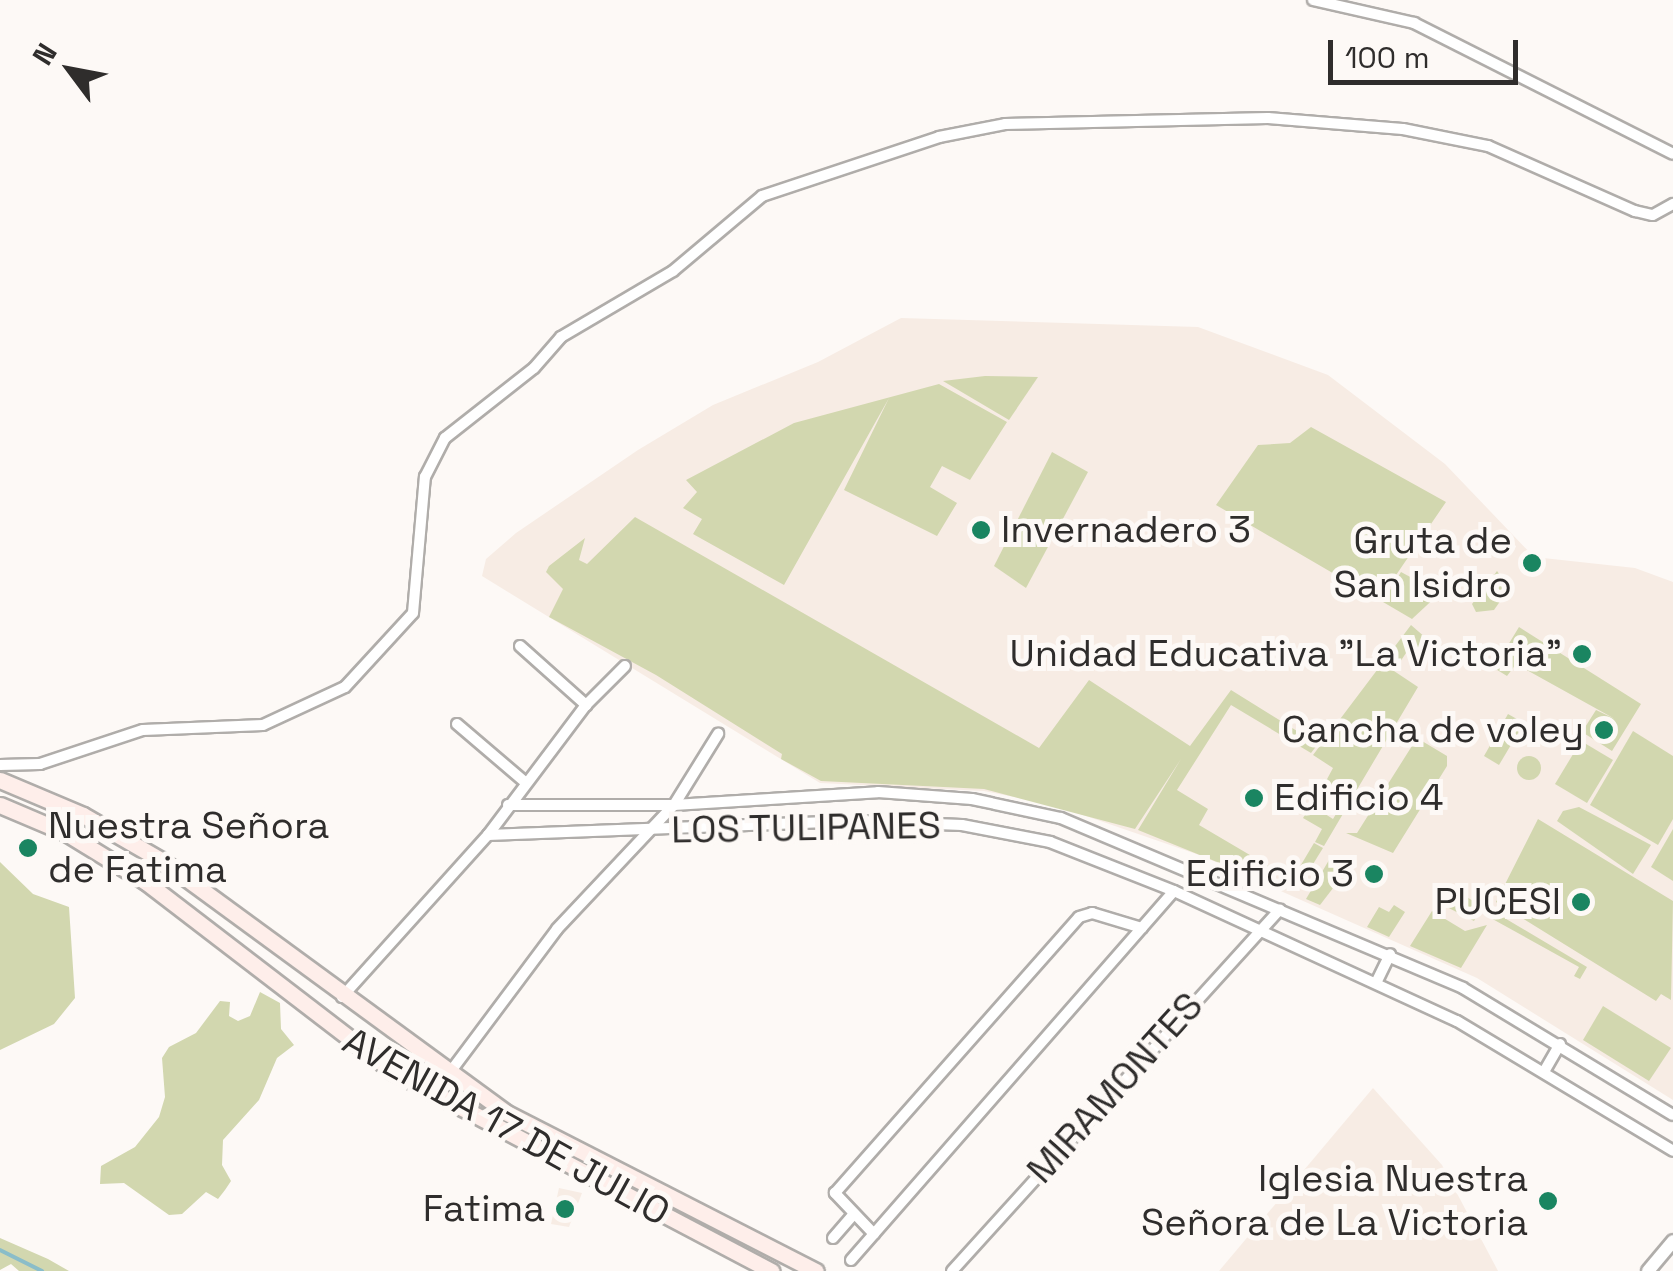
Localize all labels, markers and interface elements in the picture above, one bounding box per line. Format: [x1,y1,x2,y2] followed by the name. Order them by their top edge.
[20,20,120,120] north arrow
[1333,20,1523,82] scale bar
[24,37,65,72] text: N
[1345,38,1430,77] text: 100 m
[1001,507,1251,553] place label: Invernadero 3
[1334,518,1512,608] place label: Gruta de San Isidro
[970,519,992,541] marker: Invernadero 3
[1521,552,1543,574] marker: Gruta de San Isidro
[1009,631,1562,677] place label: Unidad Educativa "La Victoria"
[1571,643,1593,665] marker: Unidad Educativa "La Victoria"
[1282,707,1584,753] place label: Cancha de voley
[1593,719,1615,741] marker: Cancha de voley
[1274,775,1443,821] place label: Edificio 4
[1243,787,1265,809] marker: Edificio 4
[48,803,329,892] place label: Nuestra Señora de Fatima
[670,803,942,853] street label: LOS TULIPANES
[17,837,39,859] marker: Nuestra Señora de Fatima
[1185,851,1354,897] place label: Edificio 3
[1363,863,1385,885] marker: Edificio 3
[1434,879,1561,925] place label: PUCESI
[1570,891,1592,913] marker: PUCESI
[1018,983,1212,1193] street label: MIRAMONTES
[335,1018,677,1236] street label: AVENIDA 17 DE JULIO
[1140,1156,1528,1246] place label: Iglesia Nuestra Señora de La Victoria
[423,1186,545,1232] place label: Fatima
[1537,1190,1559,1212] marker: Iglesia Nuestra Señora de La Victoria
[554,1198,576,1220] marker: Fatima

